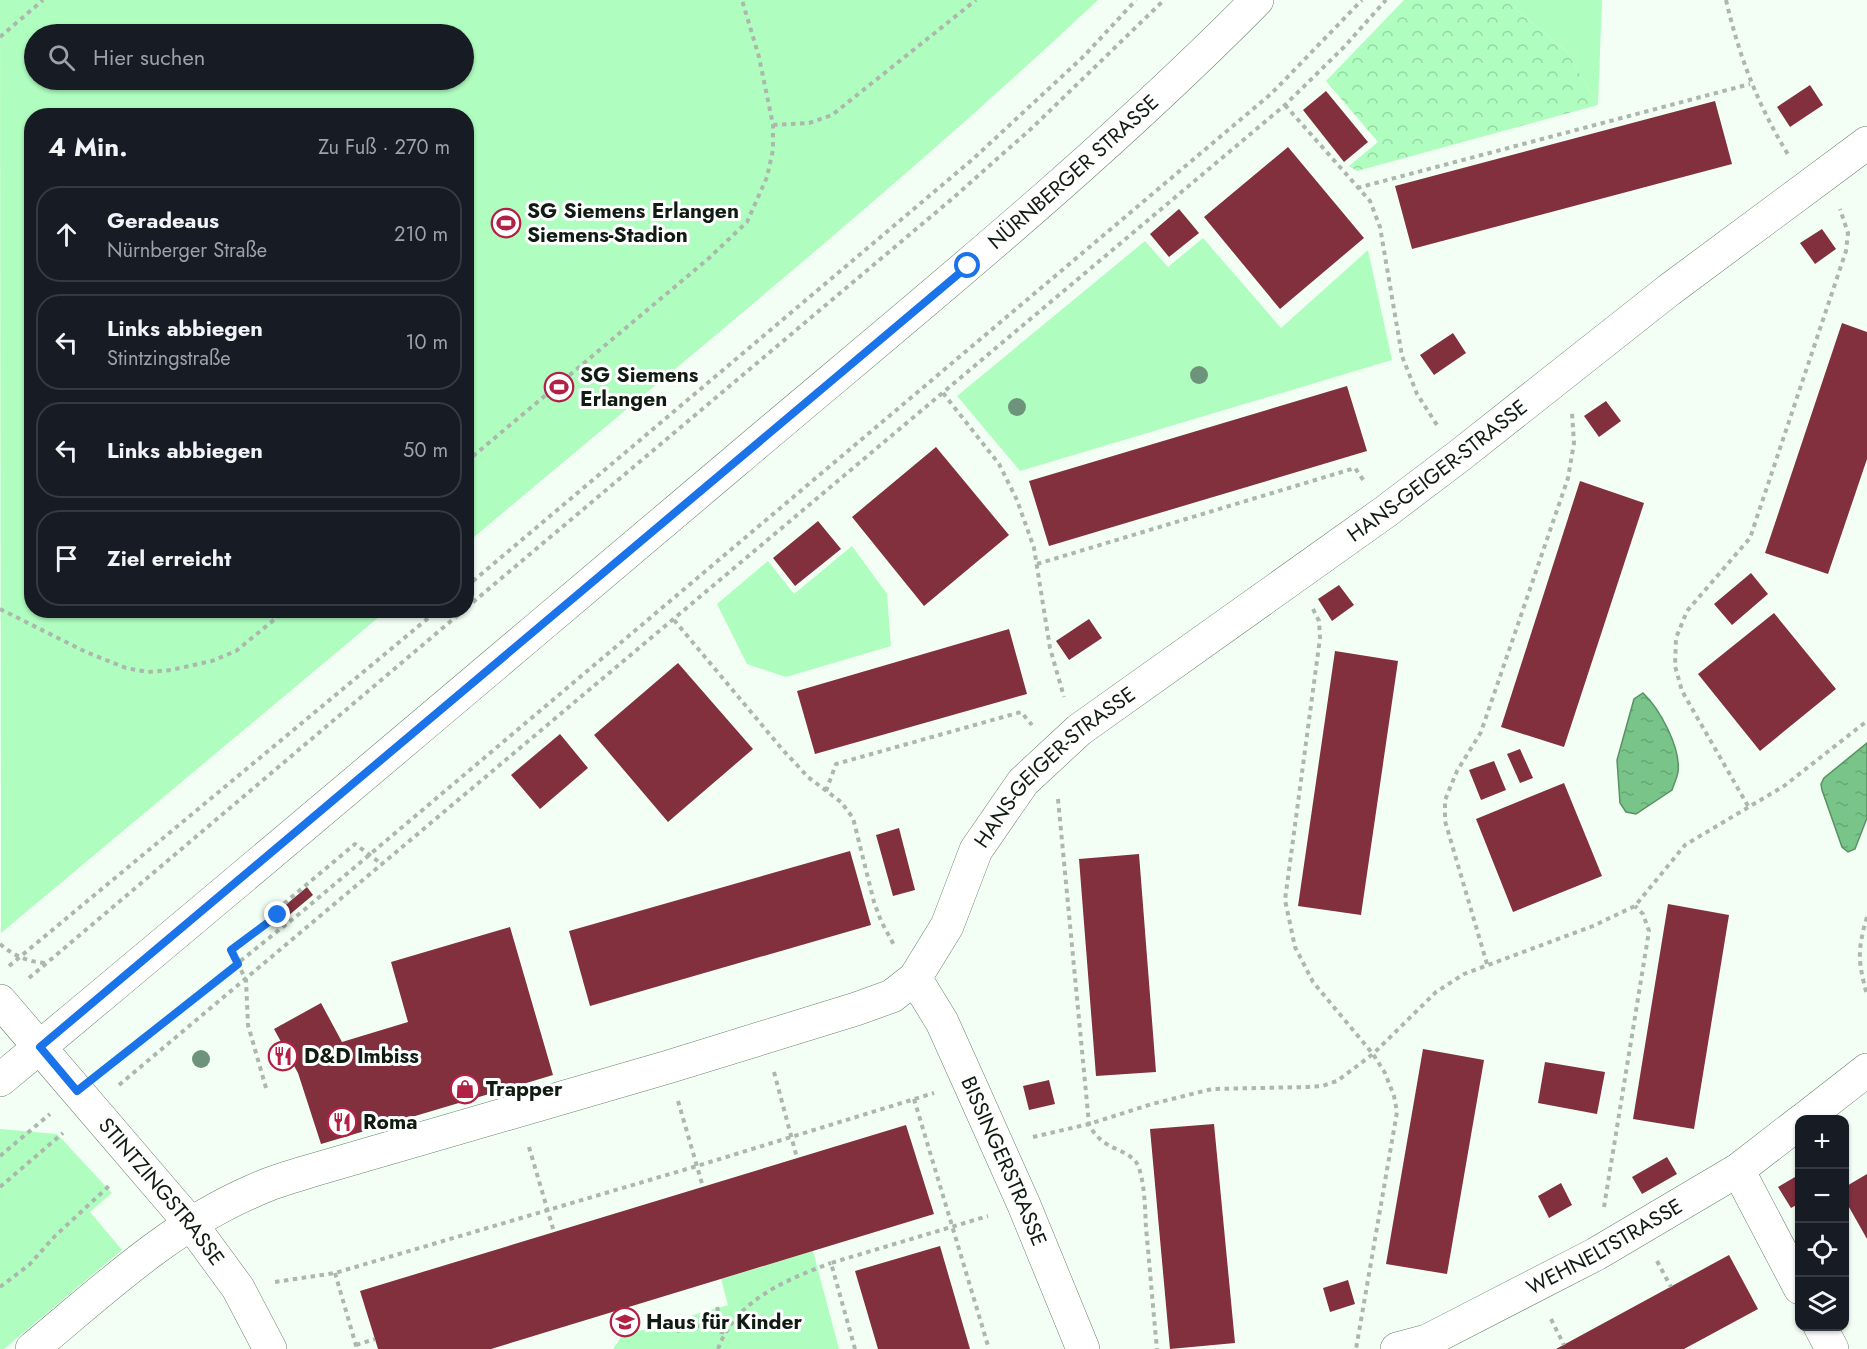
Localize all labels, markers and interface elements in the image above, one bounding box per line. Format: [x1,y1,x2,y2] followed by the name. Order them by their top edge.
[24,24,474,90] search box
[45,41,78,74] icon: search
[93,41,205,73] text: Hier suchen
[981,88,1166,256] street label: NÜRNBERGER STRASSE
[48,128,128,166] text: 4 Min.
[318,133,450,162] text: Zu Fuß · 270 m
[527,196,739,250] place label: SG Siemens Erlangen Siemens-Stadion
[107,204,219,236] text: Geradeaus
[490,207,522,239] sports icon: SG Siemens Erlangen Siemens-Stadion
[50,218,83,251] icon: ahead
[394,220,448,249] text: 210 m
[107,236,267,265] text: Nürnberger Straße
[954,252,980,278] route start
[107,312,263,344] text: Links abbiegen
[50,326,83,359] icon: left
[405,328,448,357] text: 10 m
[107,344,231,373] text: Stintzingstraße
[580,360,699,414] place label: SG Siemens Erlangen
[543,371,575,403] sports icon: SG Siemens Erlangen
[1341,392,1534,549] street label: HANS-GEIGER-STRASSE
[50,434,83,467] icon: left
[107,434,263,466] text: Links abbiegen
[403,436,448,465] text: 50 m
[50,542,83,575] icon: arrive
[107,542,231,574] text: Ziel erreicht
[967,679,1142,854] street label: HANS-GEIGER-STRASSE
[264,901,290,927] route end
[267,1040,299,1072] restaurant icon: D&D Imbiss
[304,1041,419,1071] place label: D&D Imbiss
[953,1072,1054,1251] street label: BISSINGERSTRASSE
[449,1073,481,1105] shop icon: Trapper
[486,1074,563,1104] place label: Trapper
[326,1106,358,1138] restaurant icon: Roma
[363,1107,418,1137] place label: Roma
[91,1111,232,1272] street label: STINTZINGSTRASSE
[1795,1115,1849,1331] map controls
[1795,1115,1849,1169] button: +
[1795,1169,1849,1223] button: −
[1521,1191,1688,1302] street label: WEHNELTSTRASSE
[1795,1223,1849,1277] button: locate
[1795,1277,1849,1331] button: layers
[609,1306,641,1338] school or university icon: Haus für Kinder
[646,1307,803,1337] place label: Haus für Kinder

